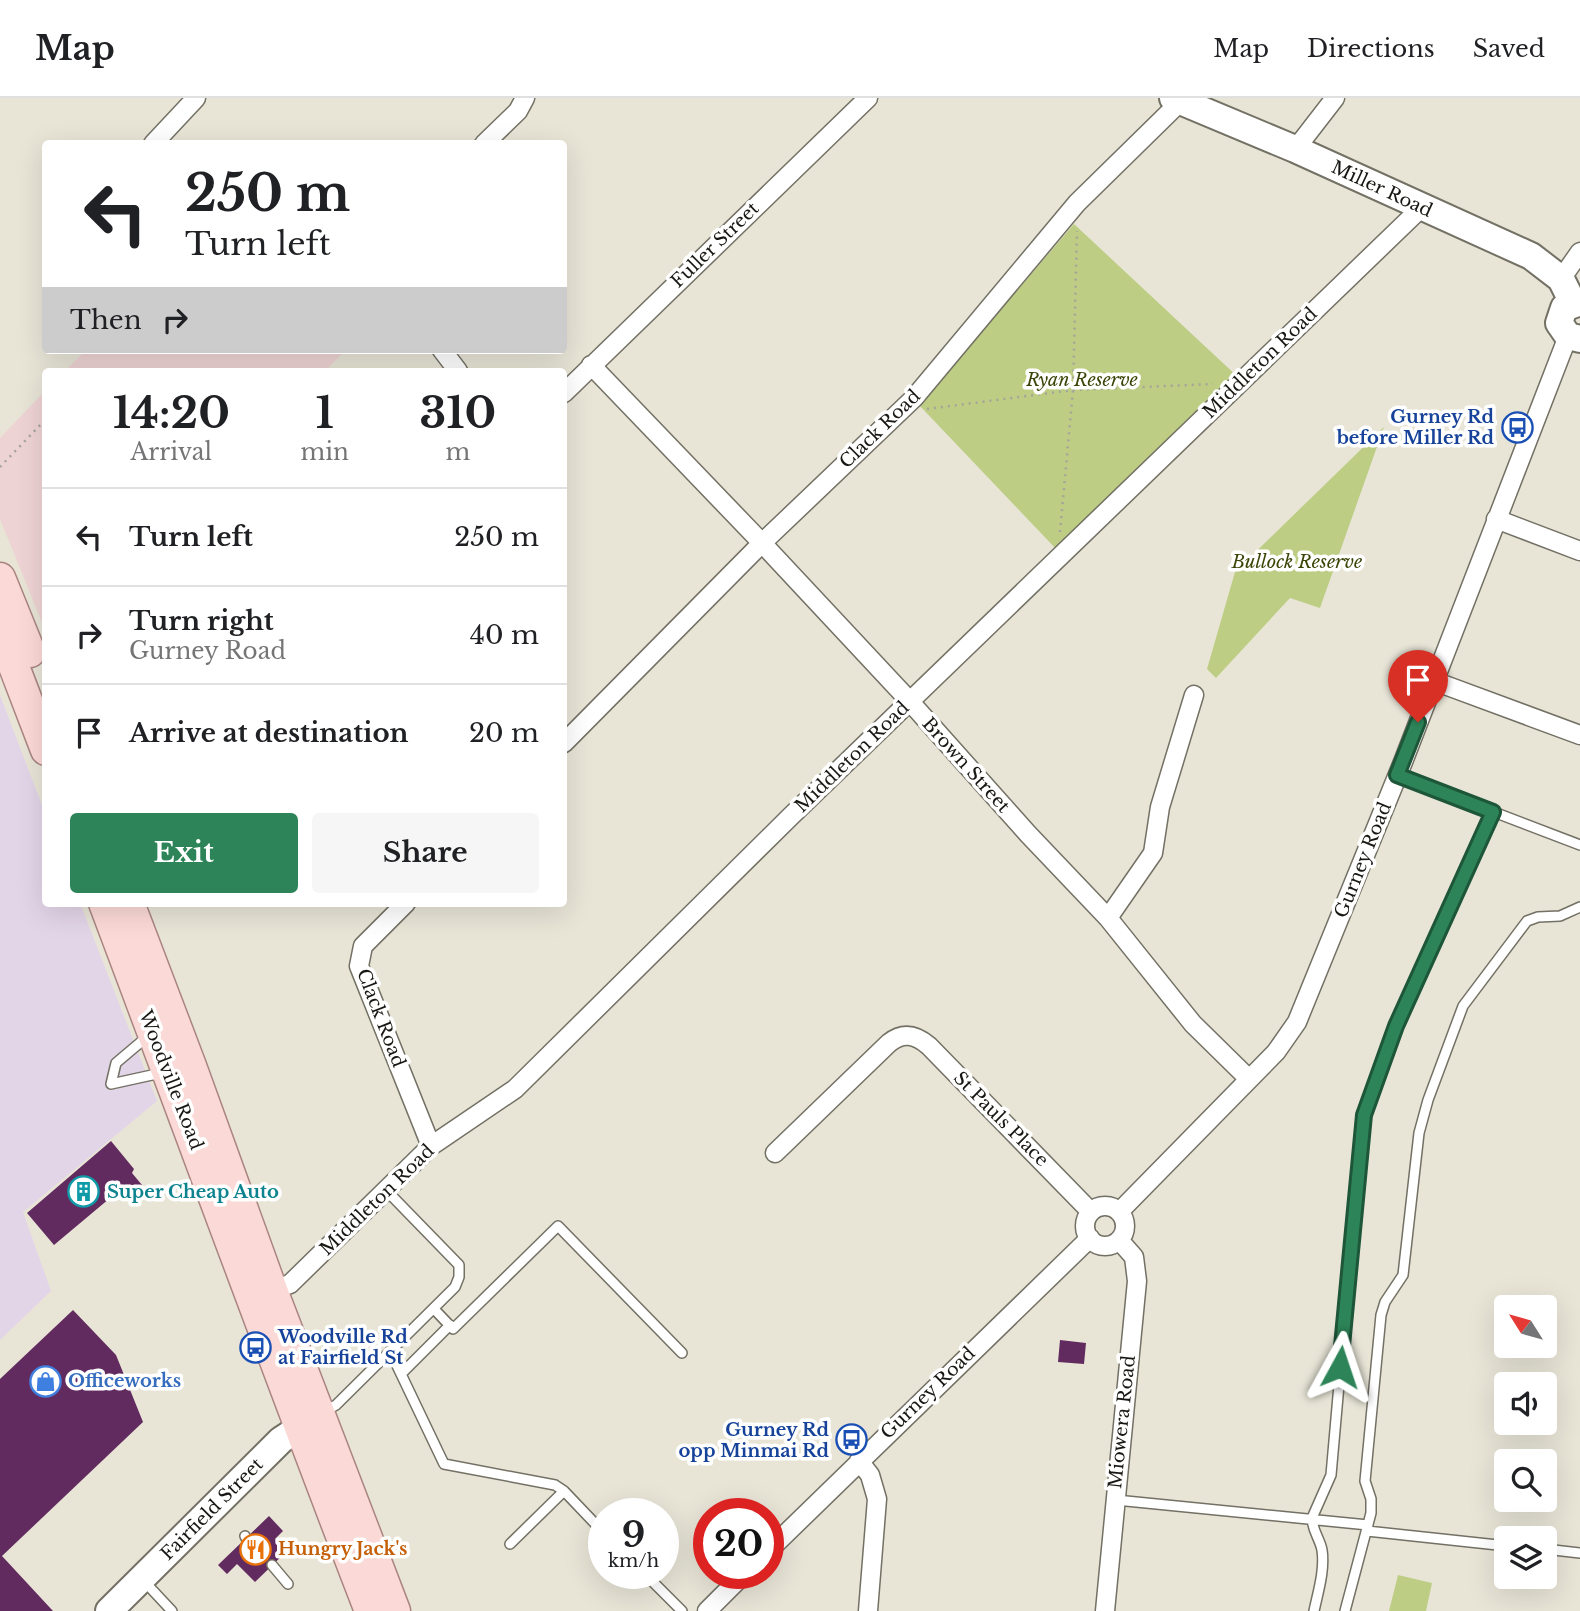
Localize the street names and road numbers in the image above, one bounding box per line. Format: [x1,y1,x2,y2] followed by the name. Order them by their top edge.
[1328,156,1436,222] street label: Miller Road
[667,198,764,292] street label: Fuller Street
[1198,303,1322,423] street label: Middleton Road
[835,385,925,473] street label: Clack Road
[790,697,914,817] street label: Middleton Road
[917,713,1015,817] street label: Brown Street
[1330,799,1396,921] street label: Gurney Road
[352,966,410,1070] street label: Clack Road
[134,1006,208,1153] street label: Woodville Road
[949,1067,1053,1171] street label: St Pauls Place
[315,1140,439,1260] street label: Middleton Road
[876,1342,980,1444] street label: Gurney Road
[1104,1354,1140,1490] street label: Miowera Road
[156,1453,268,1565] street label: Fairfield Street

